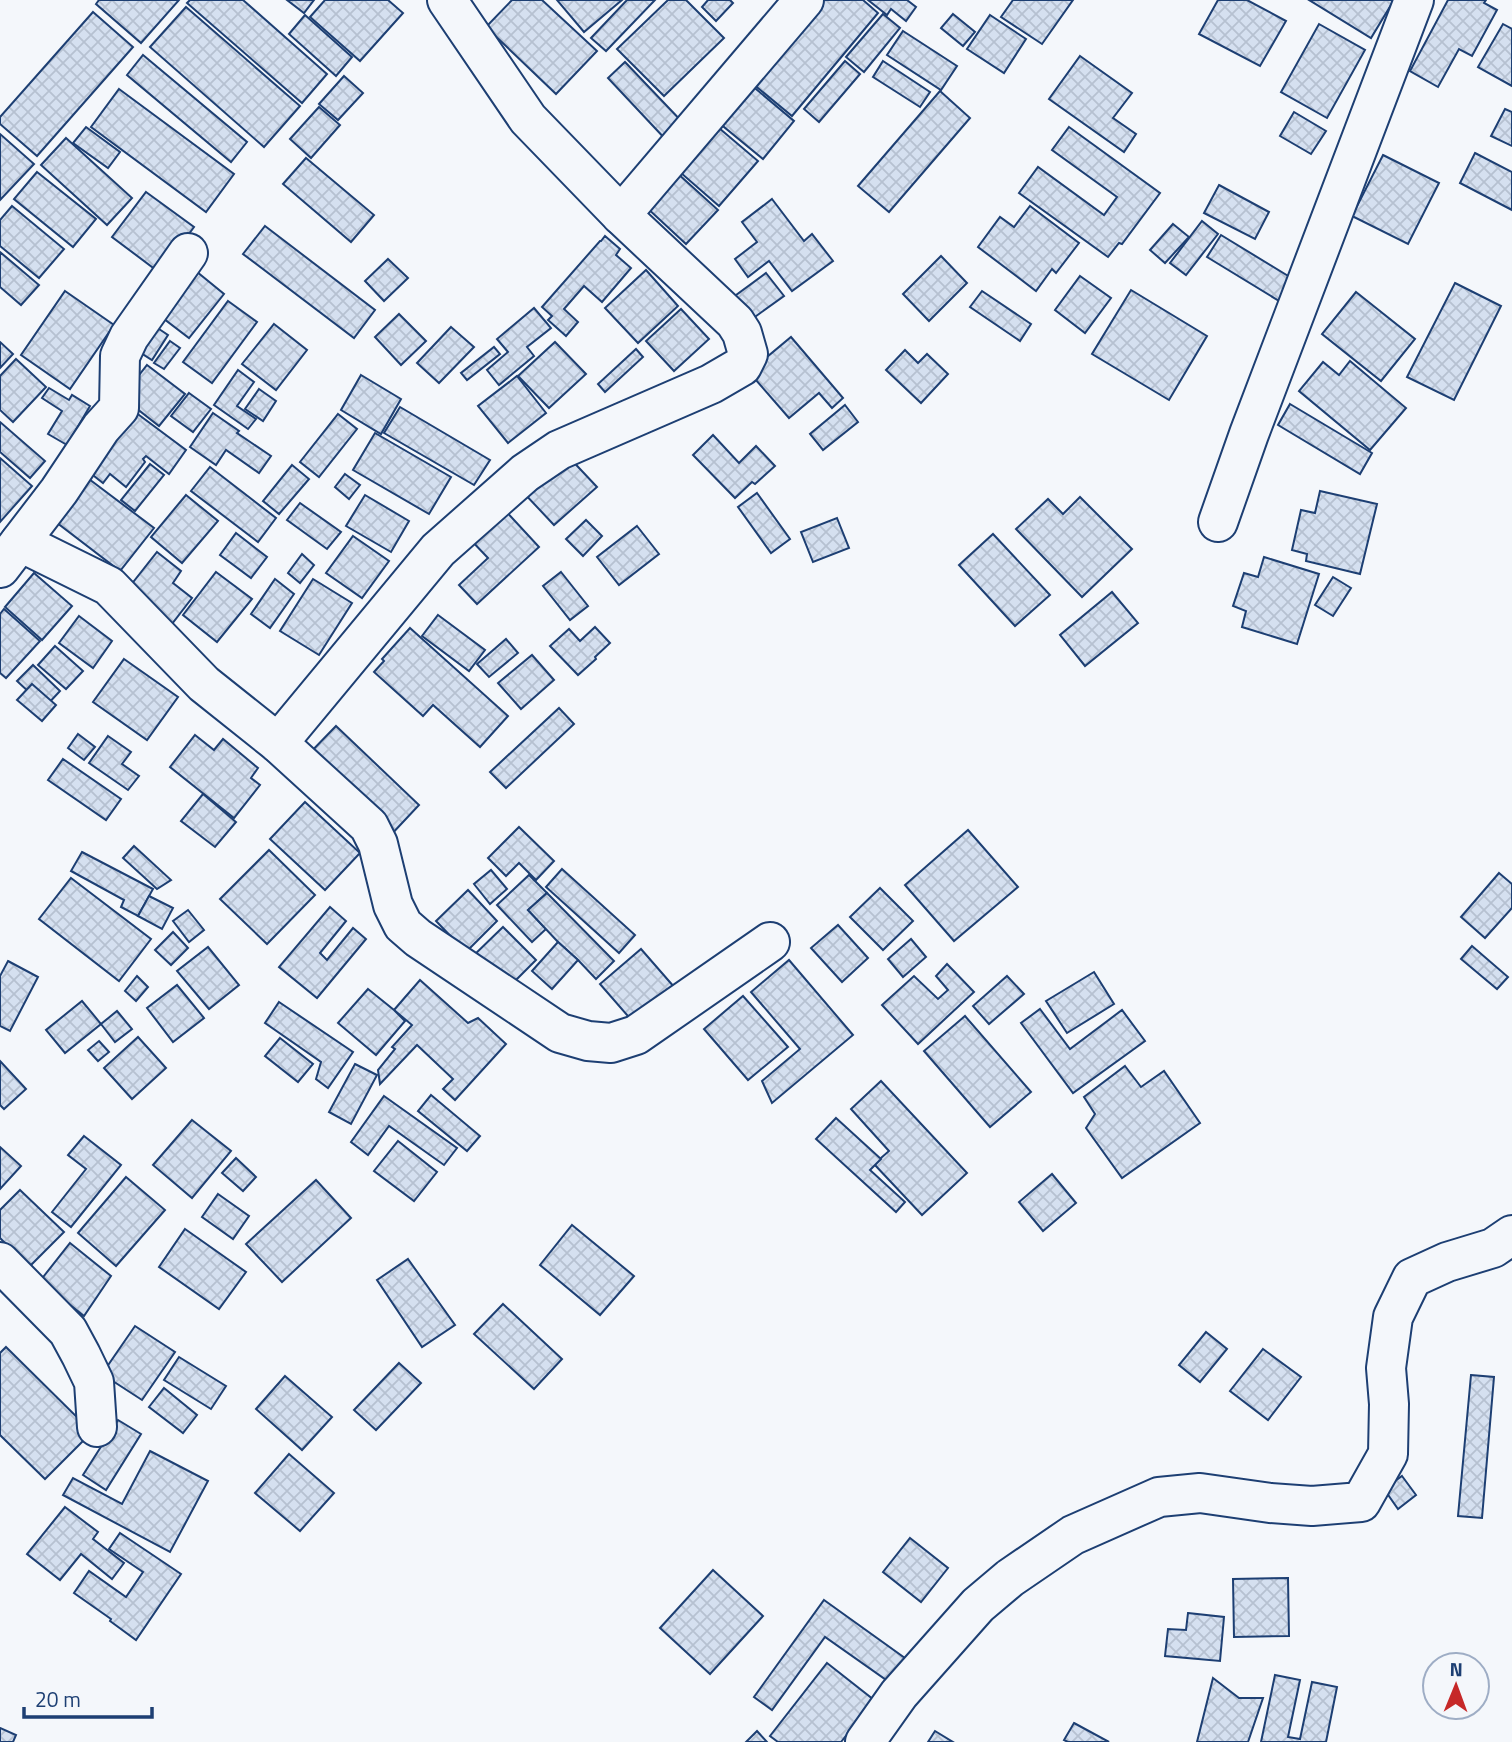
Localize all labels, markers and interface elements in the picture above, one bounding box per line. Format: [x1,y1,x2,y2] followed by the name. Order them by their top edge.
[1421,1651,1491,1721] north arrow
[1449,1654,1463,1683] text: N
[24,1676,152,1720] scale bar
[35,1683,81,1715] text: 20 m

